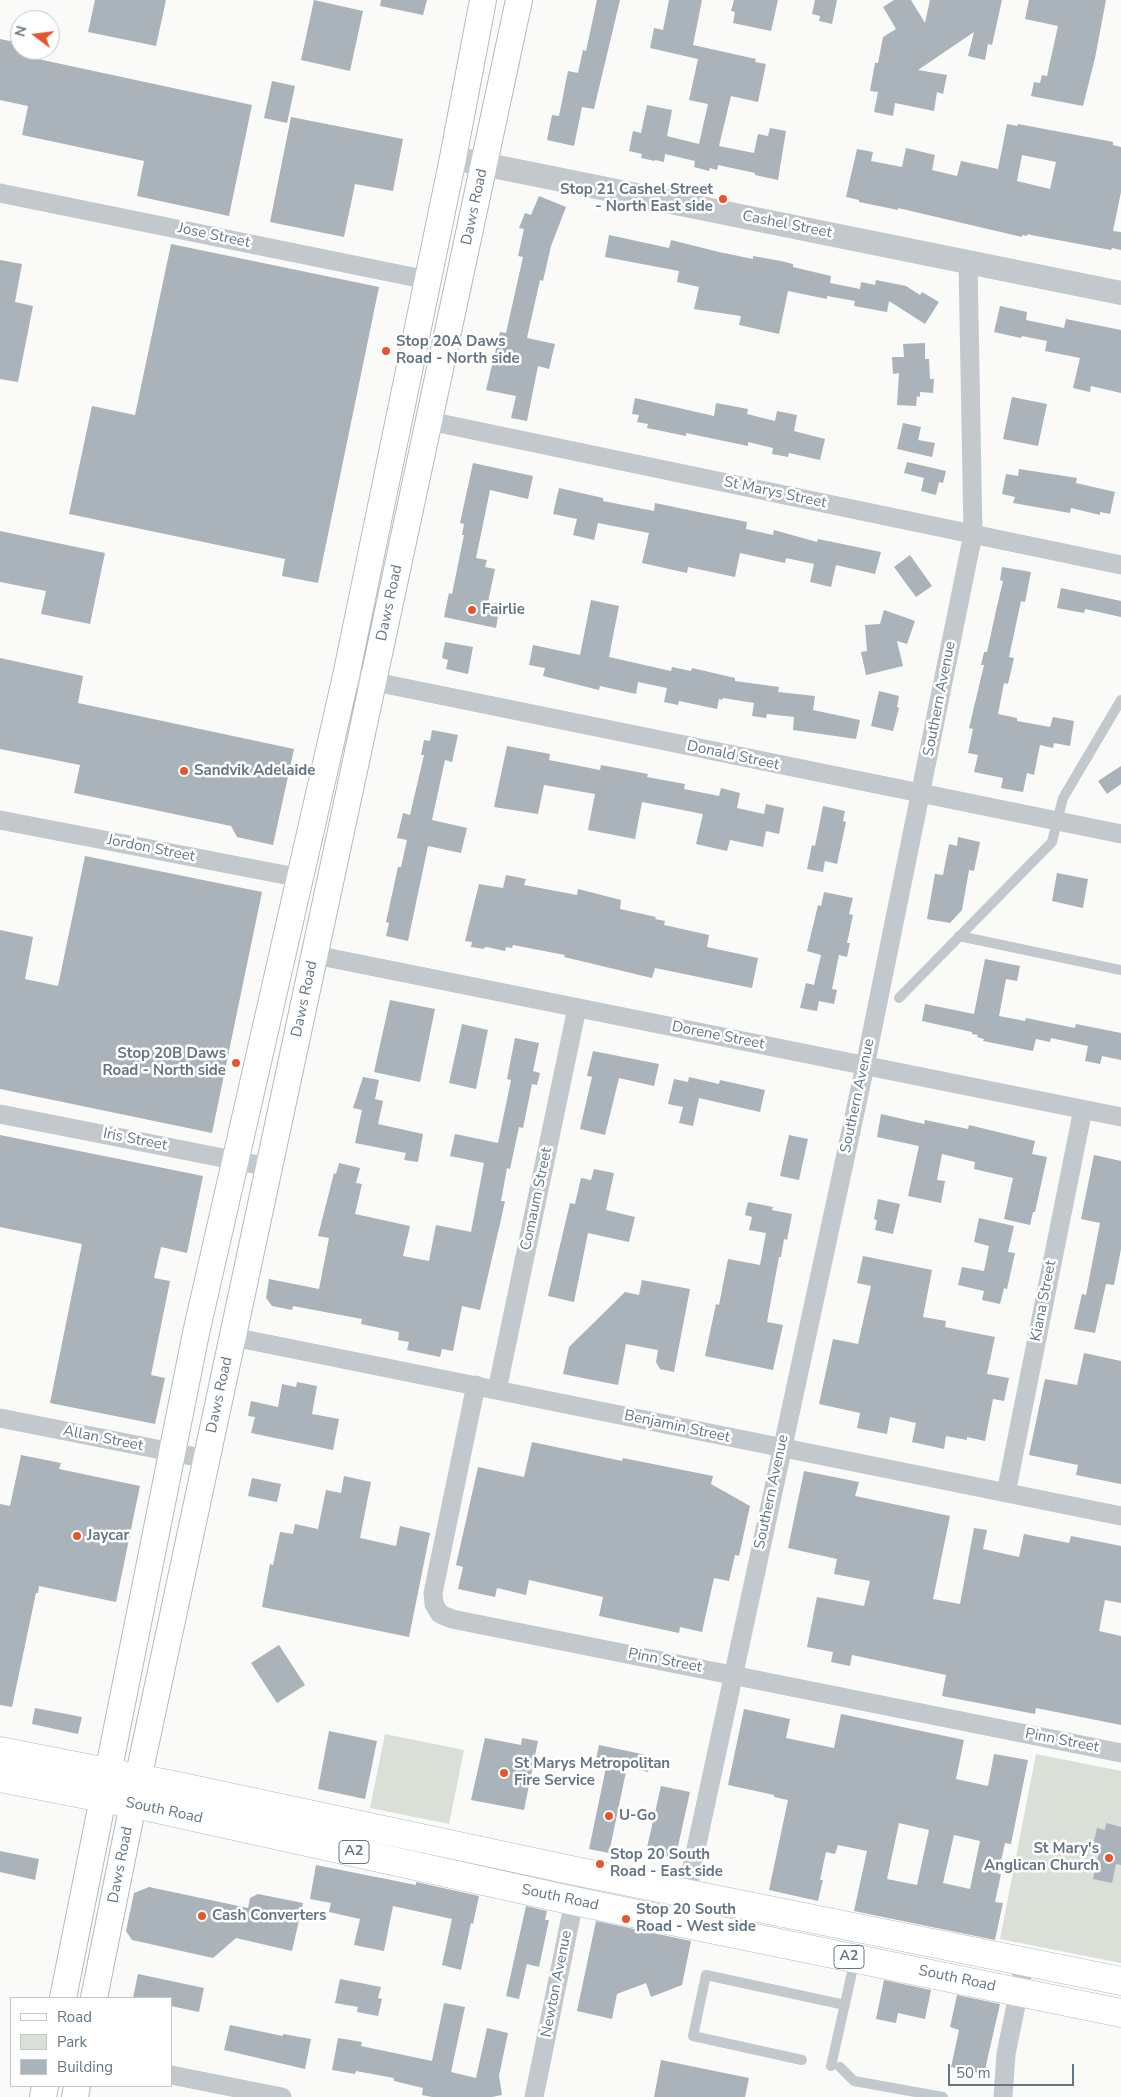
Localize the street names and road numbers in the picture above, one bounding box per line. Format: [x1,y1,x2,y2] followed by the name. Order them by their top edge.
[458,167,492,247] street label: Daws Road
[741,208,833,242] street label: Cashel Street
[176,220,252,252] street label: Jose Street
[722,473,828,513] street label: St Marys Street
[373,563,407,643] street label: Daws Road
[920,640,960,758] street label: Southern Avenue
[685,737,781,775] street label: Donald Street
[106,832,196,866] street label: Jordon Street
[288,959,322,1039] street label: Daws Road
[670,1018,766,1054] street label: Dorene Street
[837,1037,879,1155] street label: Southern Avenue
[102,1125,168,1155] street label: Iris Street
[517,1146,557,1252] street label: Comaum Street
[1027,1259,1061,1343] street label: Kiana Street
[203,1355,237,1435] street label: Daws Road
[622,1407,732,1447] street label: Benjamin Street
[61,1422,145,1456] street label: Allan Street
[751,1433,793,1551] street label: Southern Avenue
[627,1645,703,1677] street label: Pinn Street
[1024,1725,1100,1757] street label: Pinn Street
[124,1794,204,1828] street label: South Road
[105,1825,137,1905] street label: Daws Road
[339,1840,369,1864] road number: A2
[520,1881,600,1915] street label: South Road
[538,1929,576,2039] street label: Newton Avenue
[834,1945,864,1968] road number: A2
[917,1962,997,1996] street label: South Road

